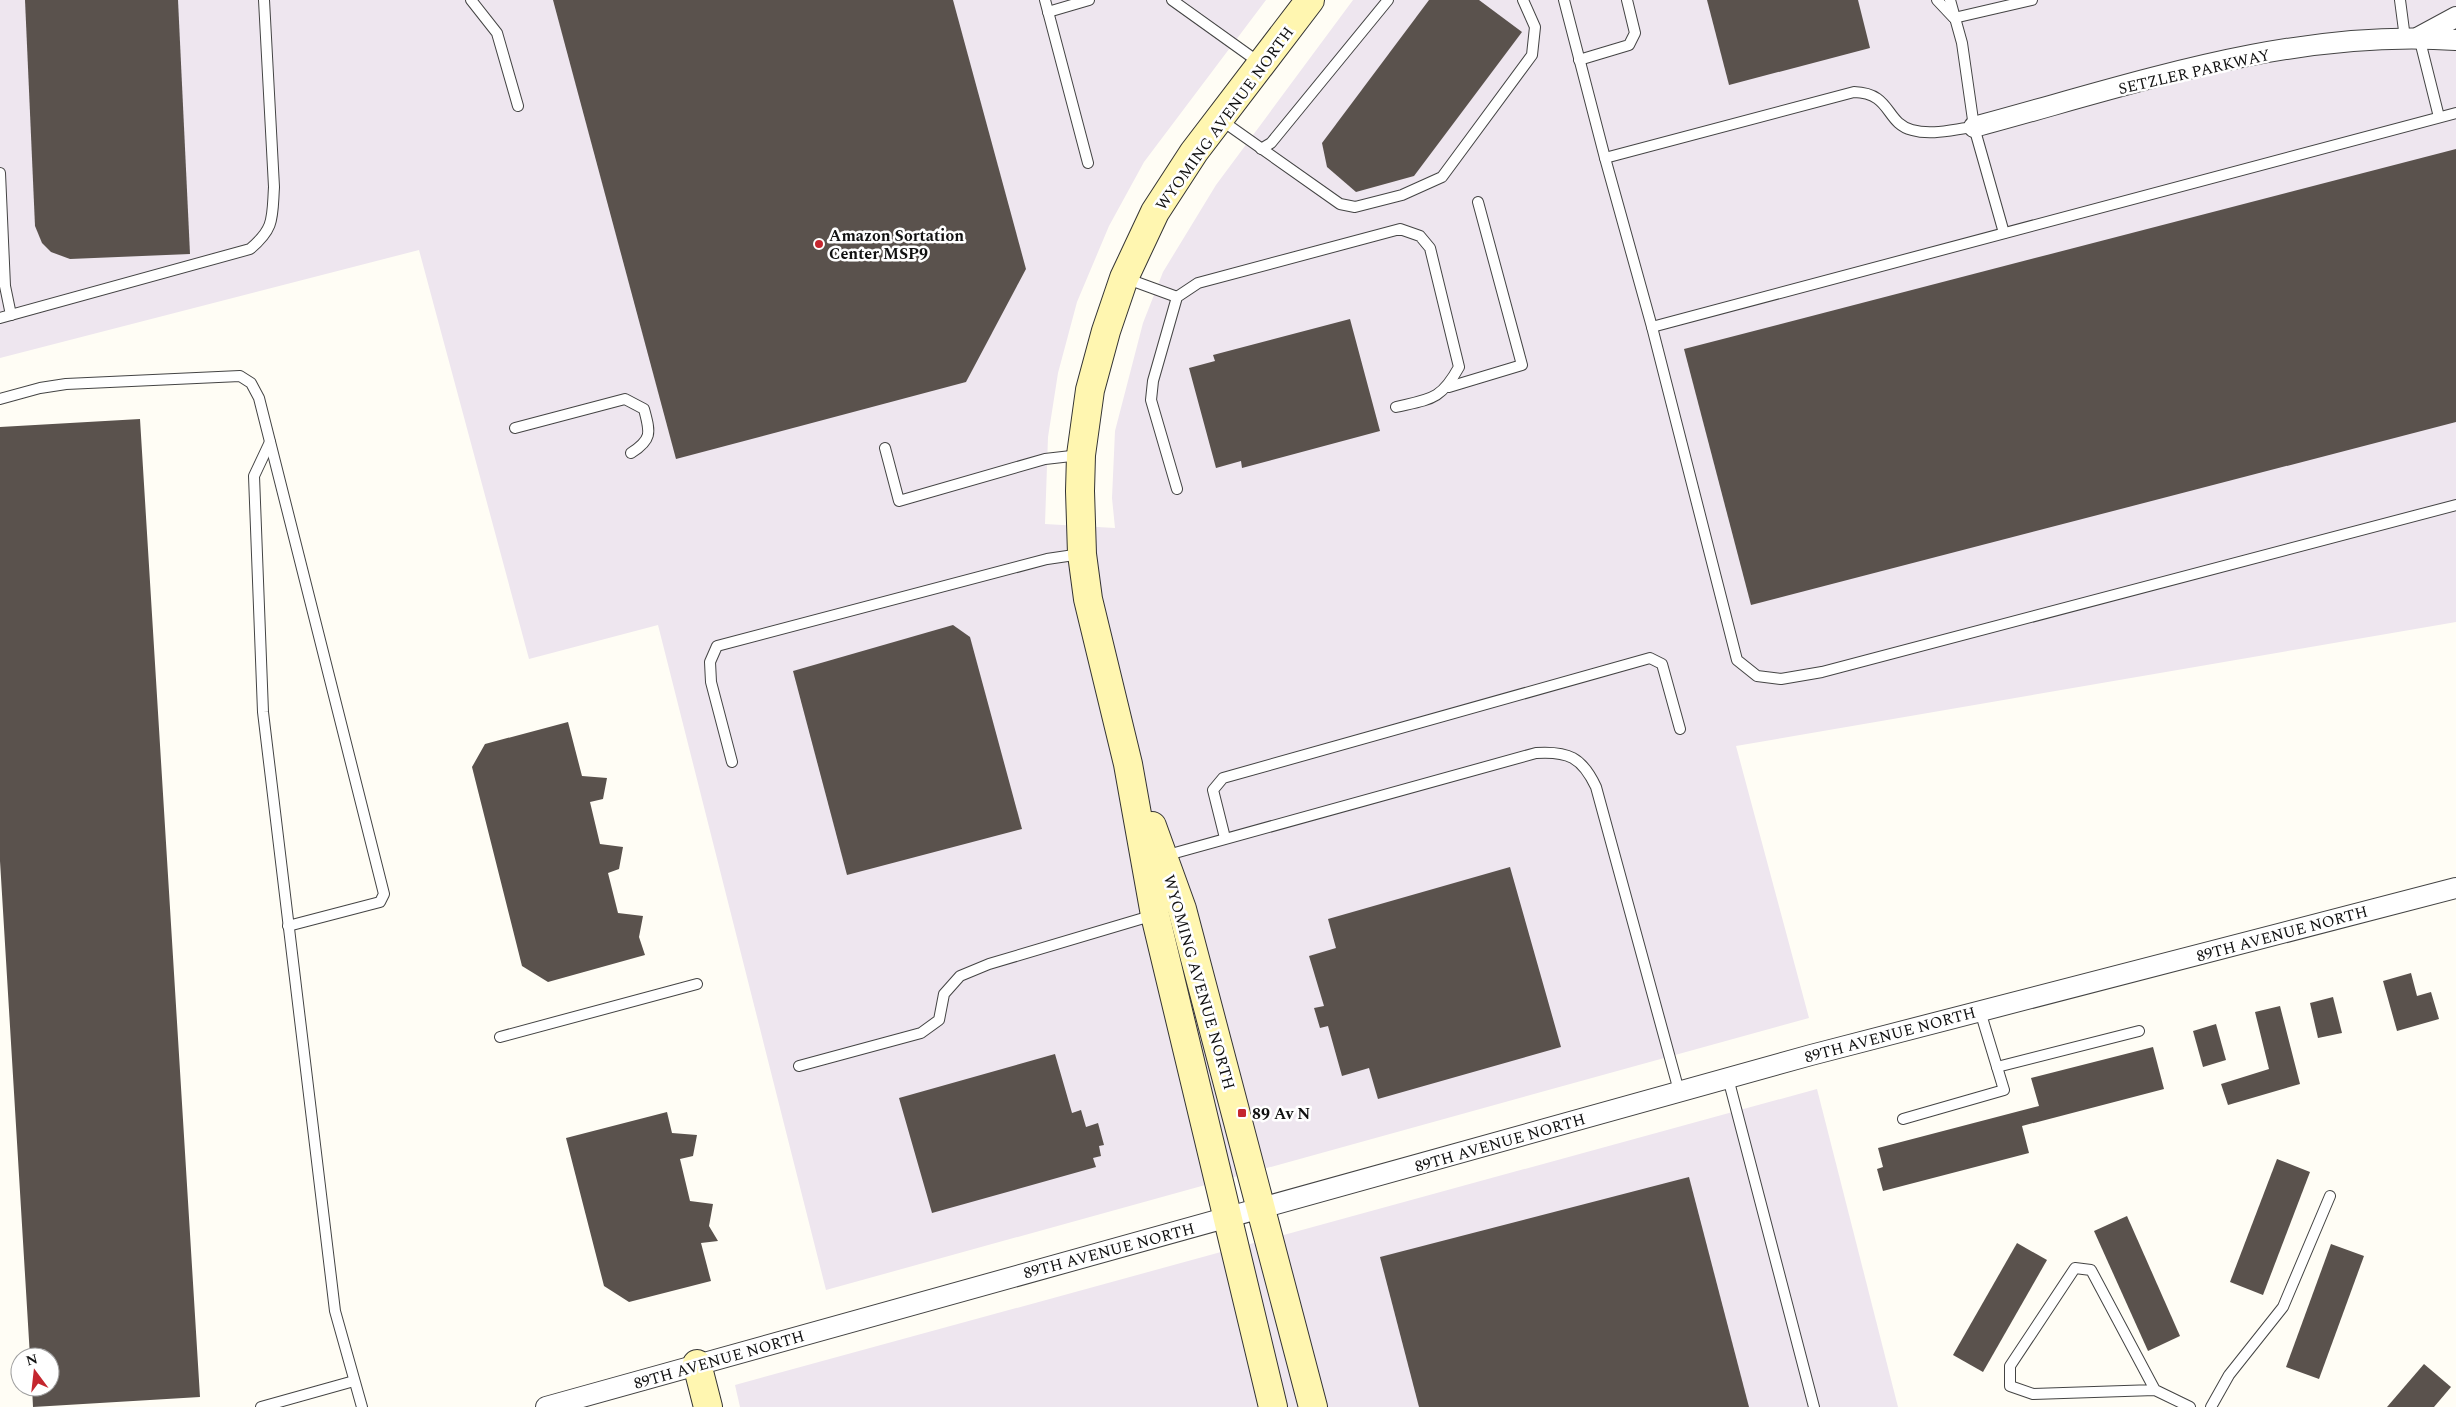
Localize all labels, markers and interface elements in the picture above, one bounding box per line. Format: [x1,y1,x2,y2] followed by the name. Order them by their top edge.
[1150,21,1300,216] street label: WYOMING AVENUE NORTH
[2116,43,2272,101] street label: SETZLER PARKWAY
[829,224,964,266] place label: Amazon Sortation Center MSP9
[813,238,825,250] marker: Amazon Sortation Center MSP9
[1157,872,1241,1093] street label: WYOMING AVENUE NORTH
[2194,900,2371,968] street label: 89TH AVENUE NORTH
[1802,1001,1979,1069] street label: 89TH AVENUE NORTH
[1252,1102,1310,1126] place label: 89 Av N
[1236,1107,1248,1119] marker: 89 Av N
[1412,1107,1588,1179] street label: 89TH AVENUE NORTH
[1021,1217,1198,1285] street label: 89TH AVENUE NORTH
[631,1324,807,1396] street label: 89TH AVENUE NORTH
[10,1347,60,1397] north arrow
[24,1348,40,1372] text: N

